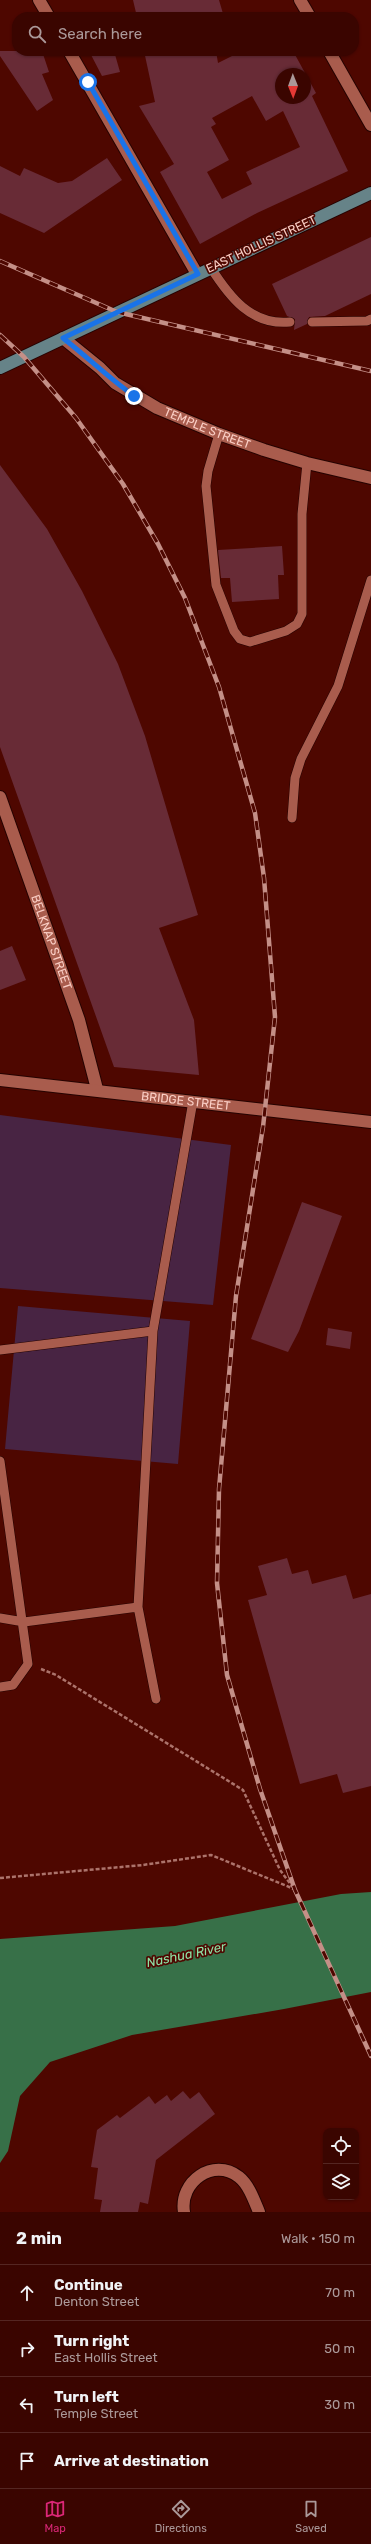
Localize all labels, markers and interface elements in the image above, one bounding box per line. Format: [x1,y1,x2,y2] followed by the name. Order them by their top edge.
[12,12,359,56] search box
[26,23,48,45] icon: search
[58,25,142,43] text: Search here
[275,68,311,104] north arrow
[79,73,97,91] route start
[204,212,318,276] street label: EAST HOLLIS STREET
[125,387,143,405] route end
[162,405,253,452] street label: TEMPLE STREET
[28,893,75,992] street label: BELKNAP STREET
[141,1089,231,1113] street label: BRIDGE STREET
[145,1939,228,1970] water label: Nashua River
[323,2128,359,2200] map controls
[323,2128,359,2164] button: locate
[323,2164,359,2200] button: layers
[16,2228,62,2248] text: 2 min
[281,2231,355,2246] text: Walk · 150 m
[54,2276,123,2294] text: Continue
[16,2282,38,2304] icon: ahead
[325,2285,355,2300] text: 70 m
[54,2294,139,2309] text: Denton Street
[54,2332,129,2350] text: Turn right
[16,2338,38,2360] icon: right
[324,2341,355,2356] text: 50 m
[54,2350,158,2365] text: East Hollis Street
[54,2388,119,2406] text: Turn left
[16,2394,38,2416] icon: left
[324,2397,355,2412] text: 30 m
[54,2406,138,2421] text: Temple Street
[16,2450,38,2472] icon: arrive
[54,2452,209,2470] text: Arrive at destination
[44,2498,66,2535] tab: Map
[155,2498,207,2535] tab: Directions
[295,2498,327,2535] tab: Saved

